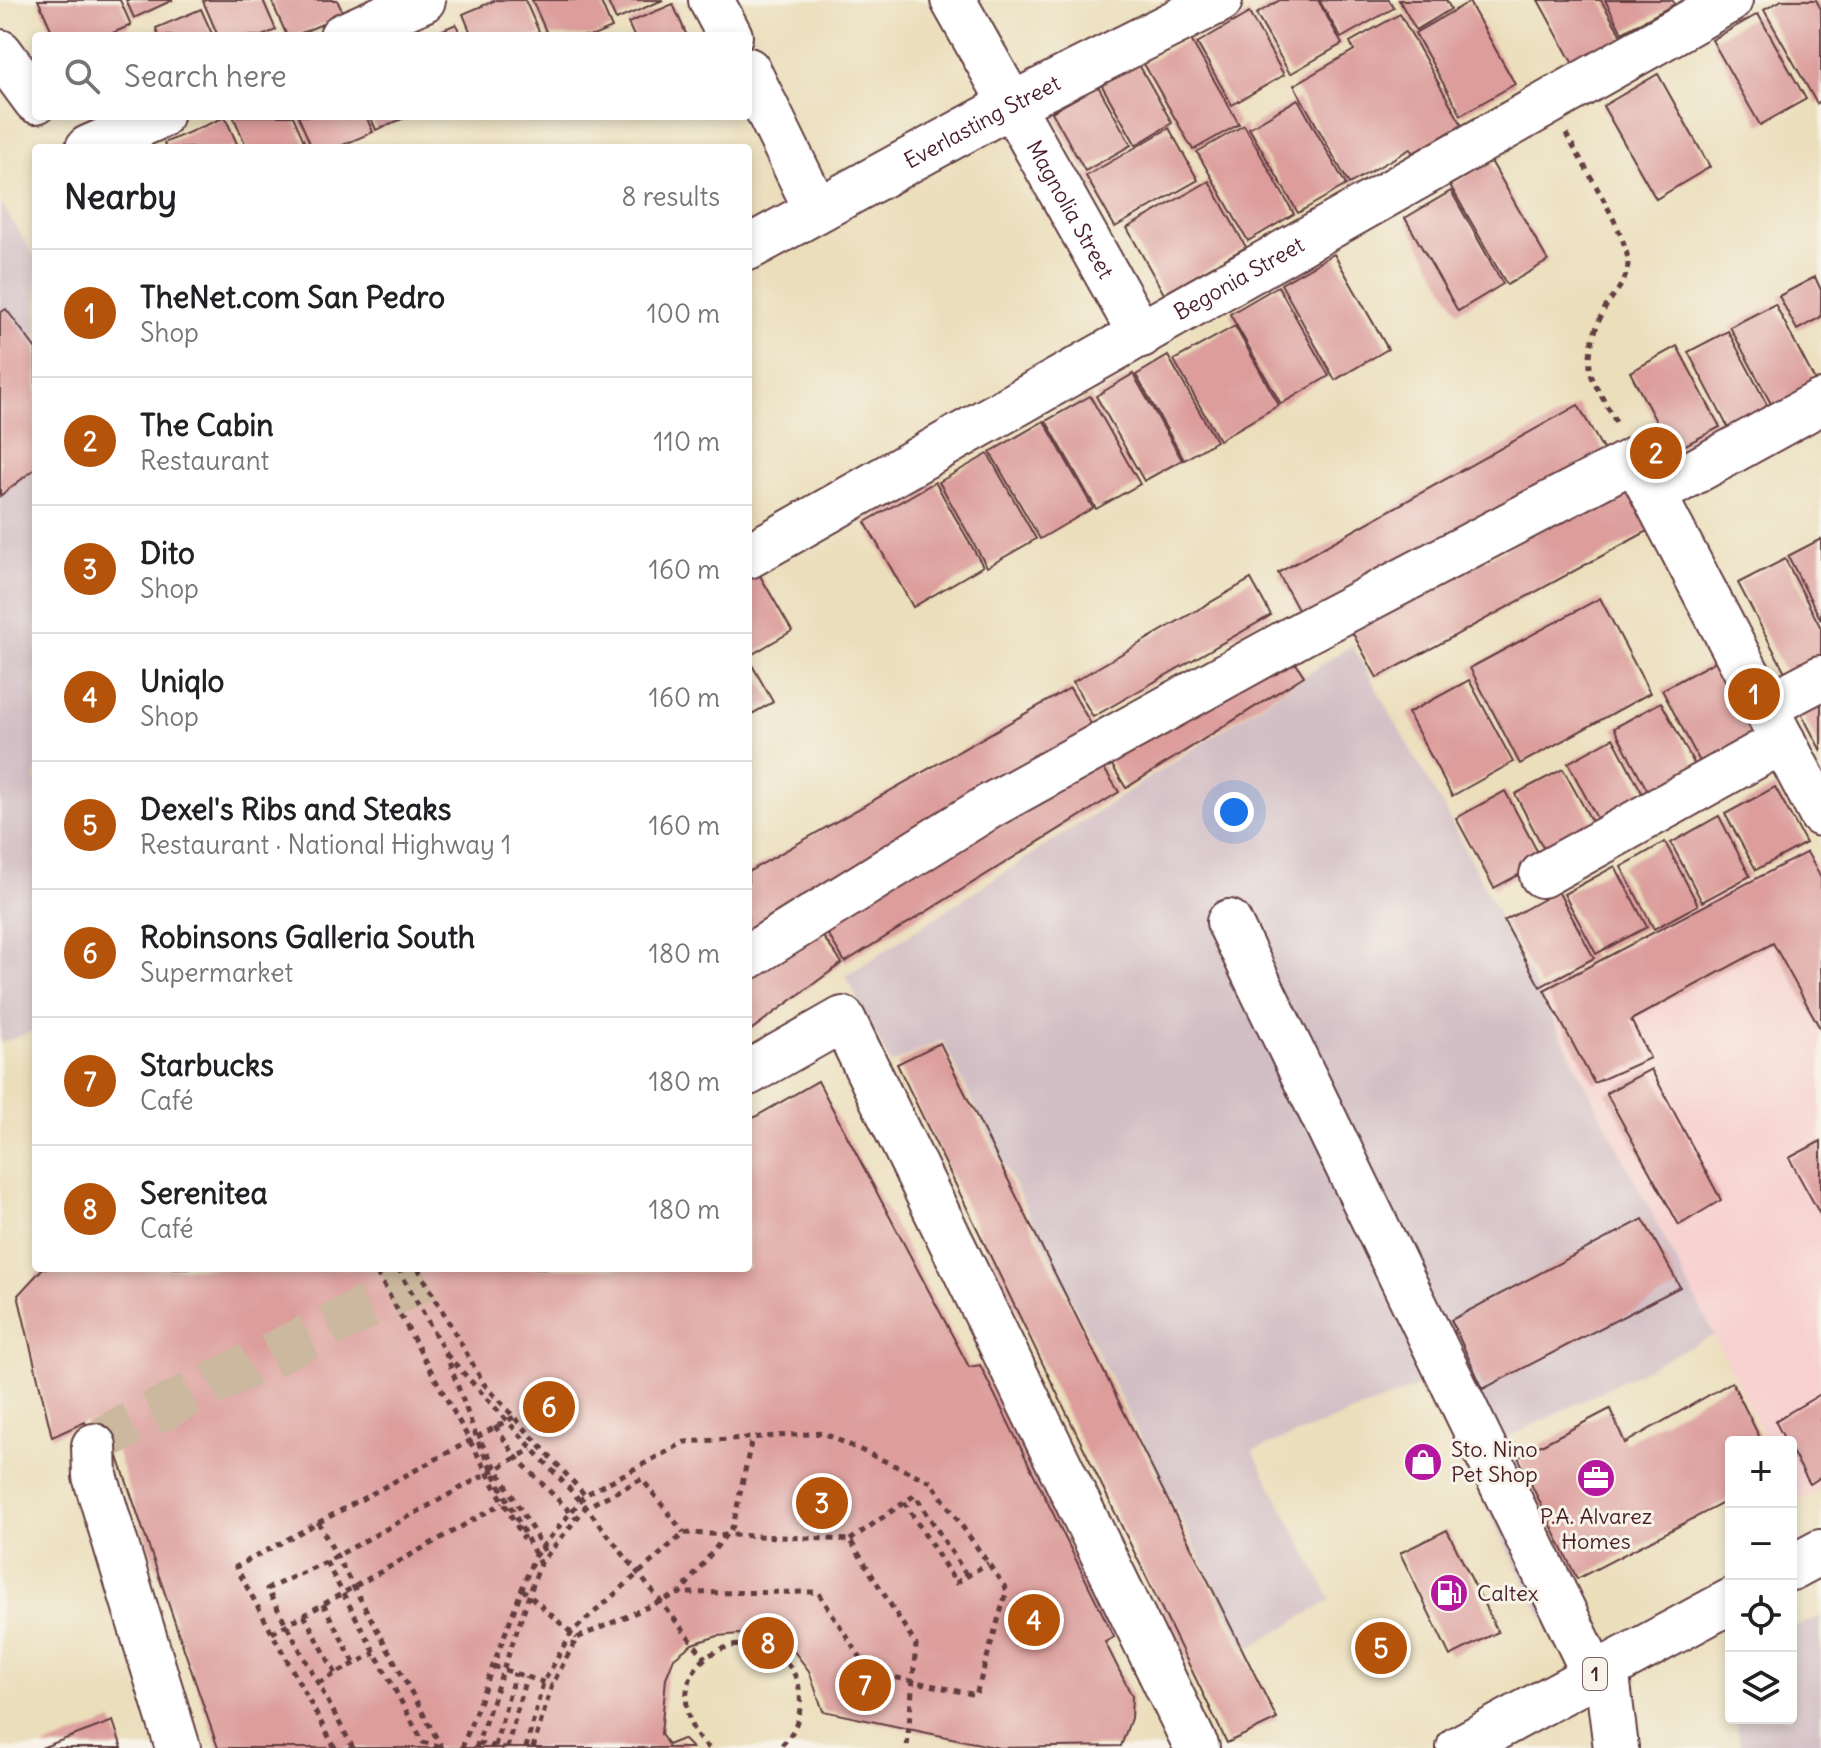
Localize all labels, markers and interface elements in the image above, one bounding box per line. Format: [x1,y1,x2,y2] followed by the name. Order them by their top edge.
[32,32,752,120] search box
[60,54,104,98] icon: search
[124,57,287,95] text: Search here
[899,69,1065,175] street label: Everlasting Street
[1021,135,1120,283] street label: Magnolia Street
[64,175,177,218] text: Nearby
[622,180,720,213] text: 8 results
[1169,230,1309,326] street label: Begonia Street
[140,278,445,316] text: TheNet.com San Pedro
[85,297,95,330] text: 1
[646,297,720,330] text: 100 m
[140,316,199,349] text: Shop
[140,406,274,444] text: The Cabin
[1630,423,1682,483] pin: 2
[83,425,97,458] text: 2
[653,425,720,458] text: 110 m
[140,444,269,477] text: Restaurant
[140,534,195,572] text: Dito
[83,553,97,586] text: 3
[649,553,720,586] text: 160 m
[140,572,199,605] text: Shop
[140,662,224,700] text: Uniqlo
[1728,664,1780,724] pin: 1
[82,681,98,714] text: 4
[649,681,720,714] text: 160 m
[140,700,199,733] text: Shop
[140,790,451,828] text: Dexel's Ribs and Steaks
[1214,792,1254,832] your location
[83,809,97,842] text: 5
[649,809,720,842] text: 160 m
[140,828,511,861] text: Restaurant · National Highway 1
[140,918,475,956] text: Robinsons Galleria South
[82,937,98,970] text: 6
[649,937,720,970] text: 180 m
[140,956,293,989] text: Supermarket
[140,1046,274,1084] text: Starbucks
[84,1065,96,1098] text: 7
[649,1065,720,1098] text: 180 m
[140,1084,194,1117] text: Café
[140,1174,268,1212] text: Serenitea
[83,1193,97,1226] text: 8
[649,1193,720,1226] text: 180 m
[140,1212,194,1245] text: Café
[523,1377,575,1437] pin: 6
[1451,1435,1538,1488] place label: Sto. Nino Pet Shop
[1725,1436,1797,1724] map controls
[1725,1436,1797,1508] button: +
[1402,1441,1444,1483] shop icon: Sto. Nino Pet Shop
[1575,1457,1617,1499] office icon: P.A. Alvarez Homes
[796,1473,848,1533] pin: 3
[1540,1502,1652,1555] place label: P.A. Alvarez Homes
[1725,1508,1797,1580] button: −
[1428,1572,1470,1614] fuel station icon: Caltex
[1477,1579,1539,1607] place label: Caltex
[1725,1580,1797,1652] button: locate
[1008,1590,1060,1650] pin: 4
[742,1613,794,1673] pin: 8
[1355,1618,1407,1678] pin: 5
[1725,1652,1797,1724] button: layers
[839,1655,891,1715] pin: 7
[1583,1658,1607,1690] road number: 1

